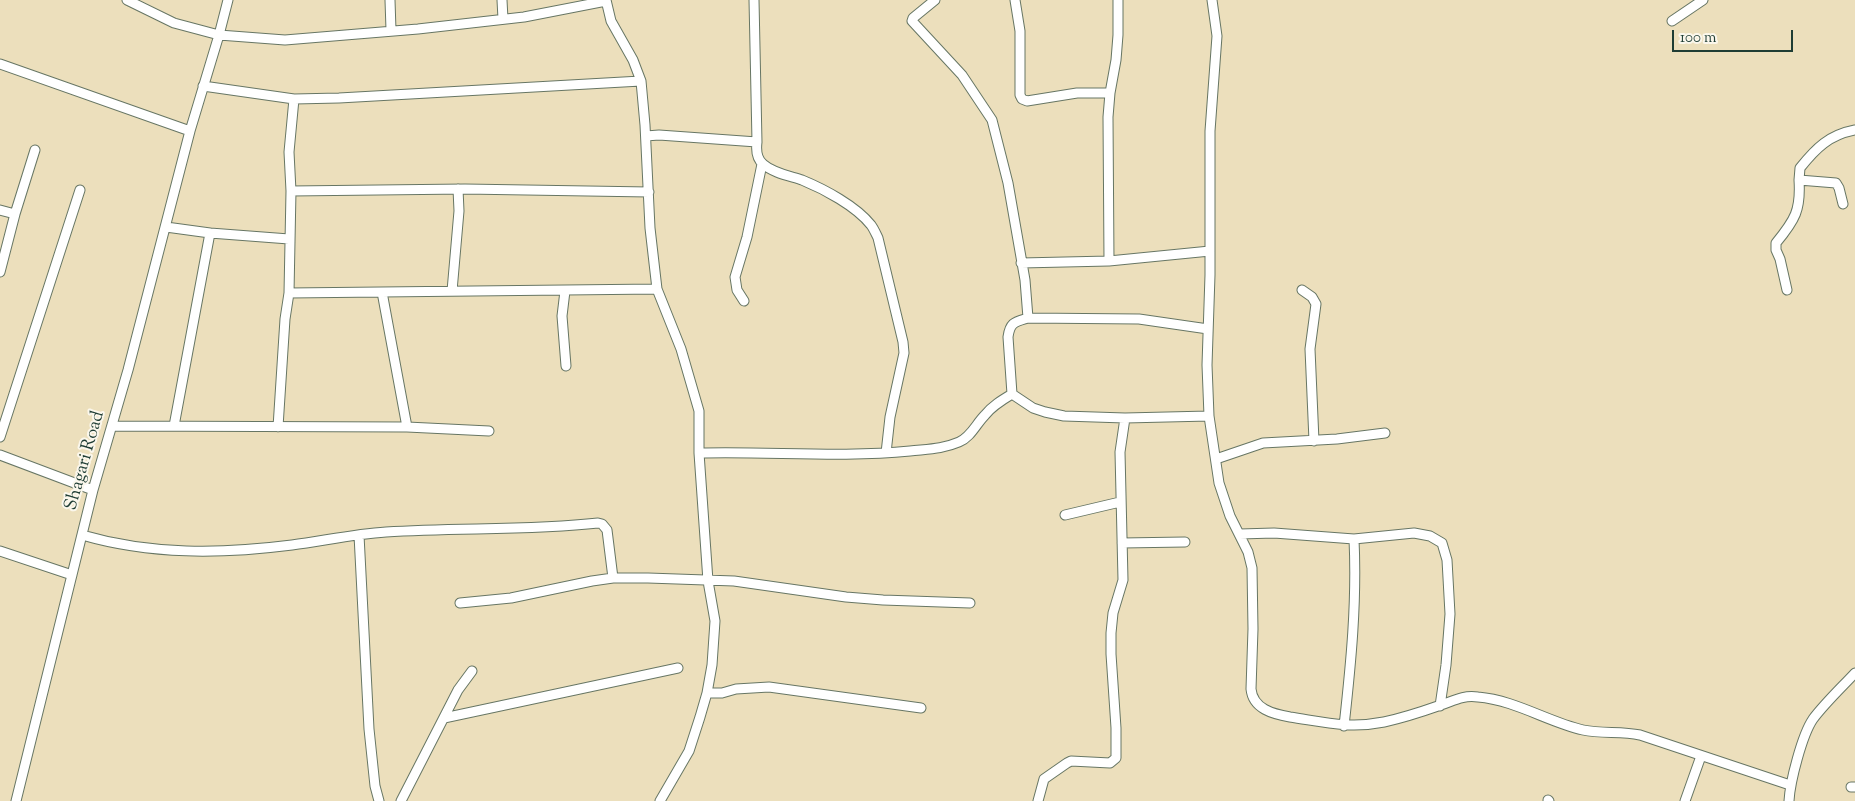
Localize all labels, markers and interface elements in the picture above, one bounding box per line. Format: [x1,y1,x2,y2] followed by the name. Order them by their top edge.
[1675,20,1796,52] scale bar
[1680,28,1716,49] text: 100 m
[62,409,110,513] street label: Shagari Road

